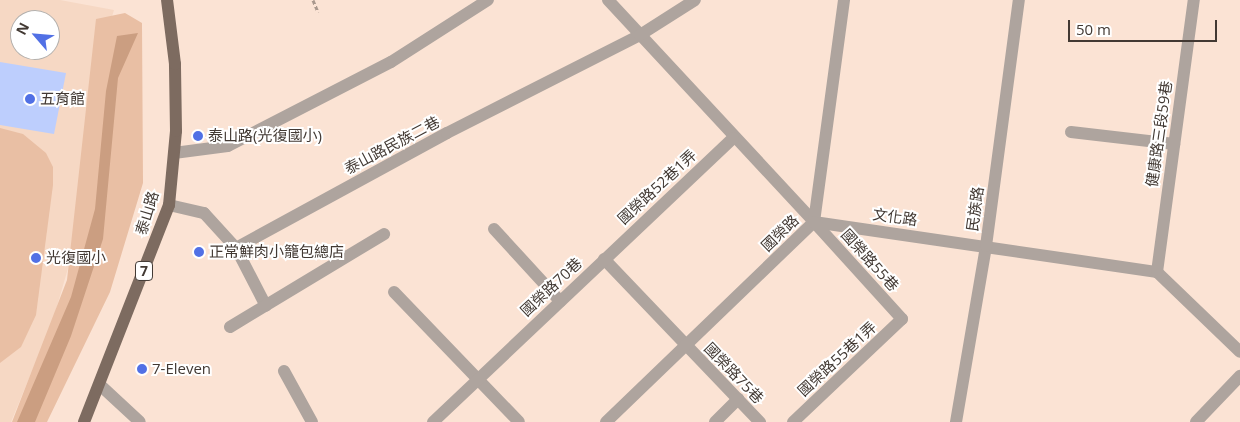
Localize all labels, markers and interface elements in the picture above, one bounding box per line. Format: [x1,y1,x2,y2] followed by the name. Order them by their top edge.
[10,10,60,60] north arrow
[1070,10,1219,42] scale bar
[11,19,33,38] text: N
[1076,19,1111,39] text: 50 m
[1143,80,1175,188] street label: 健康路三段59巷
[40,90,85,108] place label: 五育館
[24,93,36,105] marker: 五育館
[341,112,443,178] street label: 泰山路民族二巷
[208,127,322,145] place label: 泰山路(光復國小)
[192,130,204,142] marker: 泰山路(光復國小)
[614,146,700,228] street label: 國榮路52巷1弄
[963,185,987,233] street label: 民族路
[132,189,162,237] street label: 泰山路
[871,205,919,229] street label: 文化路
[758,211,802,255] street label: 國榮路
[837,225,903,295] street label: 國榮路55巷
[209,243,344,261] place label: 正常鮮肉小籠包總店
[193,246,205,258] marker: 正常鮮肉小籠包總店
[46,249,106,267] place label: 光復國小
[30,252,42,264] marker: 光復國小
[517,254,585,320] street label: 國榮路70巷
[134,260,154,282] road number: 7
[794,318,880,400] street label: 國榮路55巷1弄
[701,339,767,407] street label: 國榮路75巷
[152,360,211,378] place label: 7-Eleven
[136,363,148,375] marker: 7-Eleven

